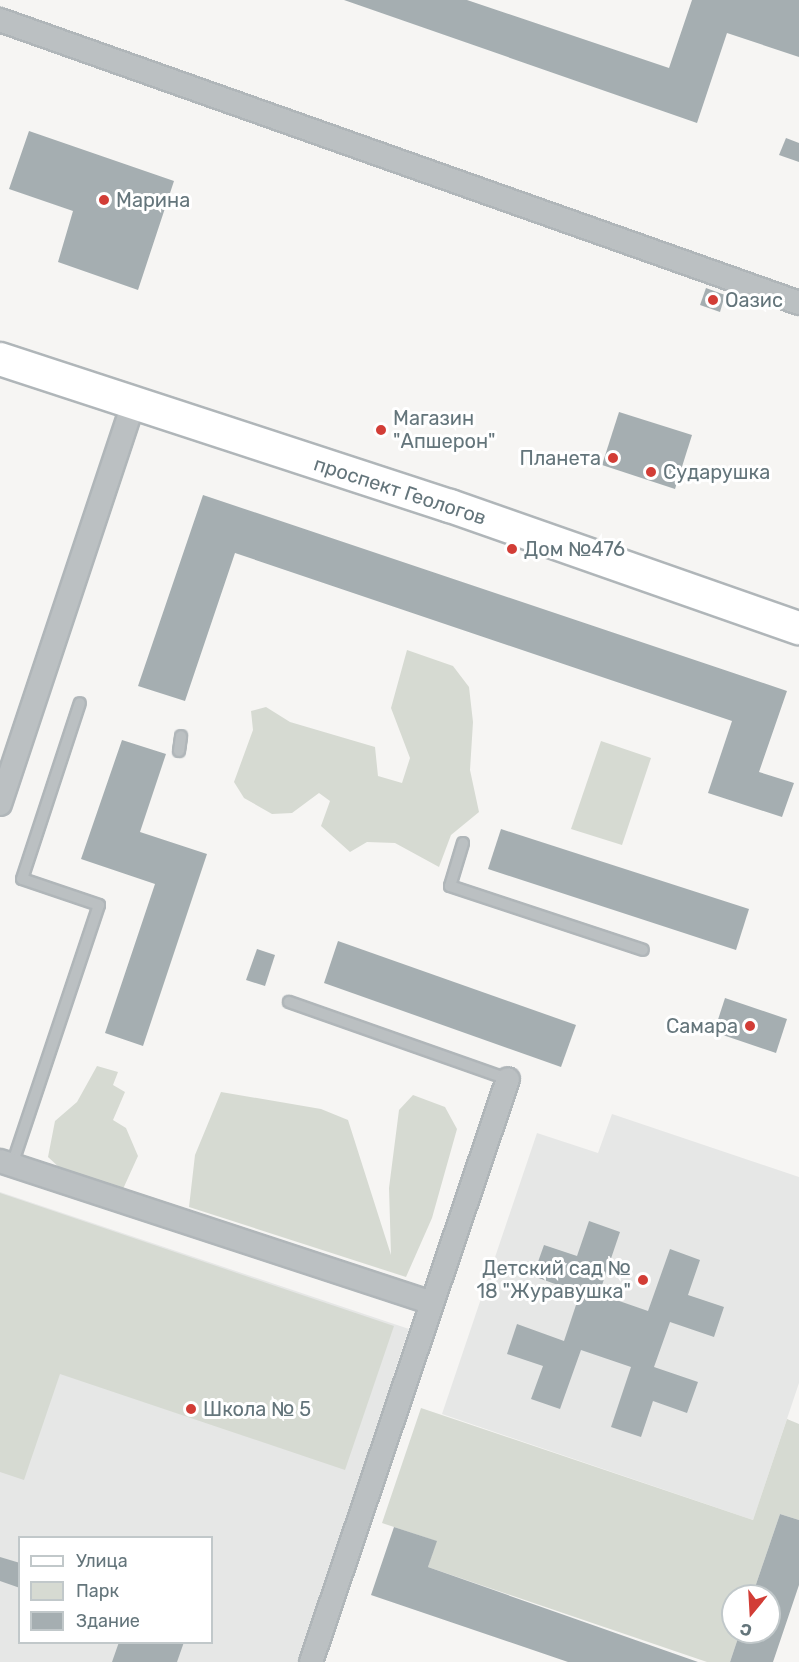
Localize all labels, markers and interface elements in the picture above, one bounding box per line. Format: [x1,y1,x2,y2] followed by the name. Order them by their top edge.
[116,188,190,212] place label: Марина
[97,193,111,207] marker: Марина
[725,288,783,312] place label: Оазис
[706,293,720,307] marker: Оазис
[393,406,496,453] place label: Магазин "Апшерон"
[374,423,388,437] marker: Магазин "Апшерон"
[519,446,601,470] place label: Планета
[606,451,620,465] marker: Планета
[311,452,489,530] street label: проспект Геологов
[663,460,770,484] place label: Сударушка
[644,465,658,479] marker: Сударушка
[524,537,625,561] place label: Дом №476
[505,542,519,556] marker: Дом №476
[666,1014,738,1038] place label: Самара
[743,1019,757,1033] marker: Самара
[476,1256,631,1303] place label: Детский сад № 18 "Журавушка"
[636,1273,650,1287] marker: Детский сад № 18 "Журавушка"
[203,1397,311,1421] place label: Школа № 5
[184,1402,198,1416] marker: Школа № 5
[18,1536,213,1644] legend
[76,1550,128,1572] text: Улица
[76,1580,119,1602] text: Парк
[721,1584,781,1644] north arrow
[76,1610,140,1632] text: Здание
[738,1619,754,1640] text: С

